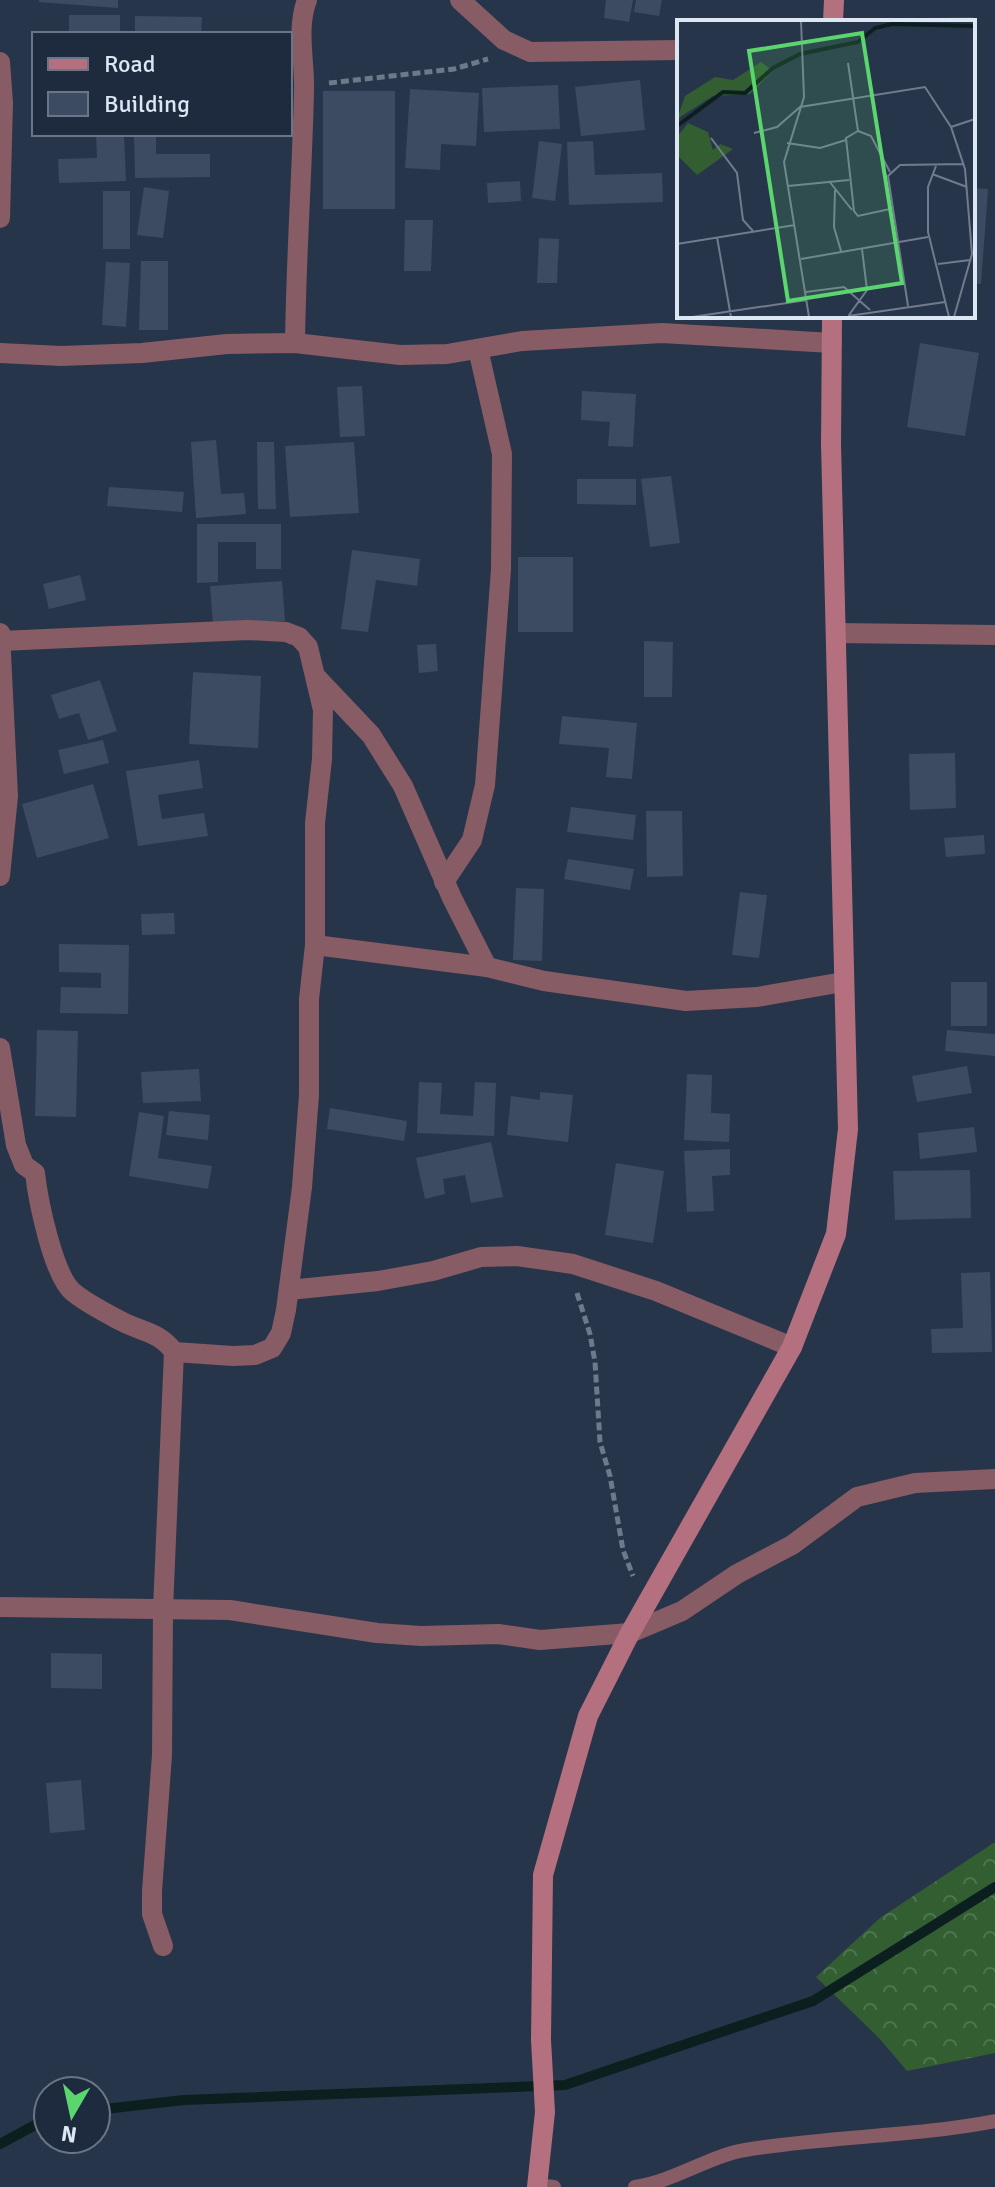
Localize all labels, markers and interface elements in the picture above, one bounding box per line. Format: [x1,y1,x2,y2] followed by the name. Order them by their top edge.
[677,20,975,318] inset map
[32,32,292,136] legend
[104,49,155,79] text: Road
[104,89,190,119] text: Building
[32,2075,112,2155] north arrow
[59,2120,79,2149] text: N

